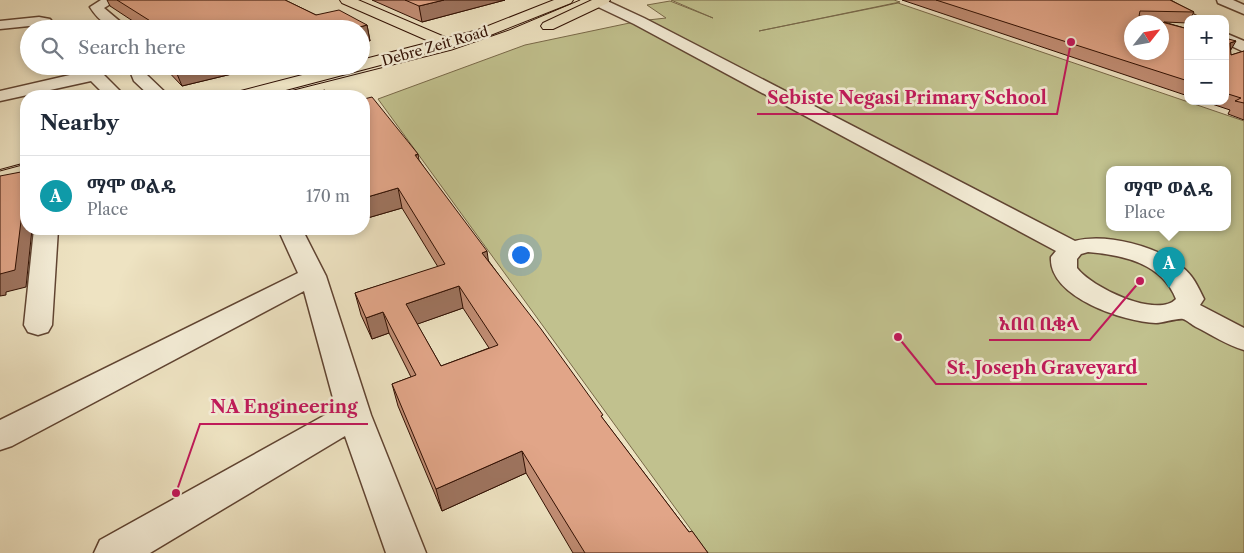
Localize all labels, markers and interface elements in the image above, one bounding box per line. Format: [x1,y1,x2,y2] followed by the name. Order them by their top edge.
[1124,15,1169,60] north arrow
[1184,15,1229,105] map controls
[1184,15,1229,60] button: +
[20,20,370,75] search box
[380,22,491,70] street label: Debre Zeit Road
[38,34,66,62] icon: search
[78,36,186,59] text: Search here
[1184,60,1229,105] button: −
[757,81,1057,114] callout: Sebiste Negasi Primary School
[767,87,1047,109] text: Sebiste Negasi Primary School
[40,110,119,135] text: Nearby
[1106,166,1231,231] popup
[87,175,176,198] text: ማሞ ወልዴ
[1124,178,1213,201] text: ማሞ ወልዴ
[50,186,62,206] text: A
[306,186,350,206] text: 170 m
[87,199,128,219] text: Place
[1124,202,1165,222] text: Place
[508,242,534,268] your location
[1153,247,1185,288] pin: A
[989,307,1090,340] callout: አበበ ቢቂላ
[999,313,1080,335] text: አበበ ቢቂላ
[936,351,1147,384] callout: St. Joseph Graveyard
[946,357,1138,379] text: St. Joseph Graveyard
[200,391,368,424] callout: NA Engineering
[210,396,358,418] text: NA Engineering

